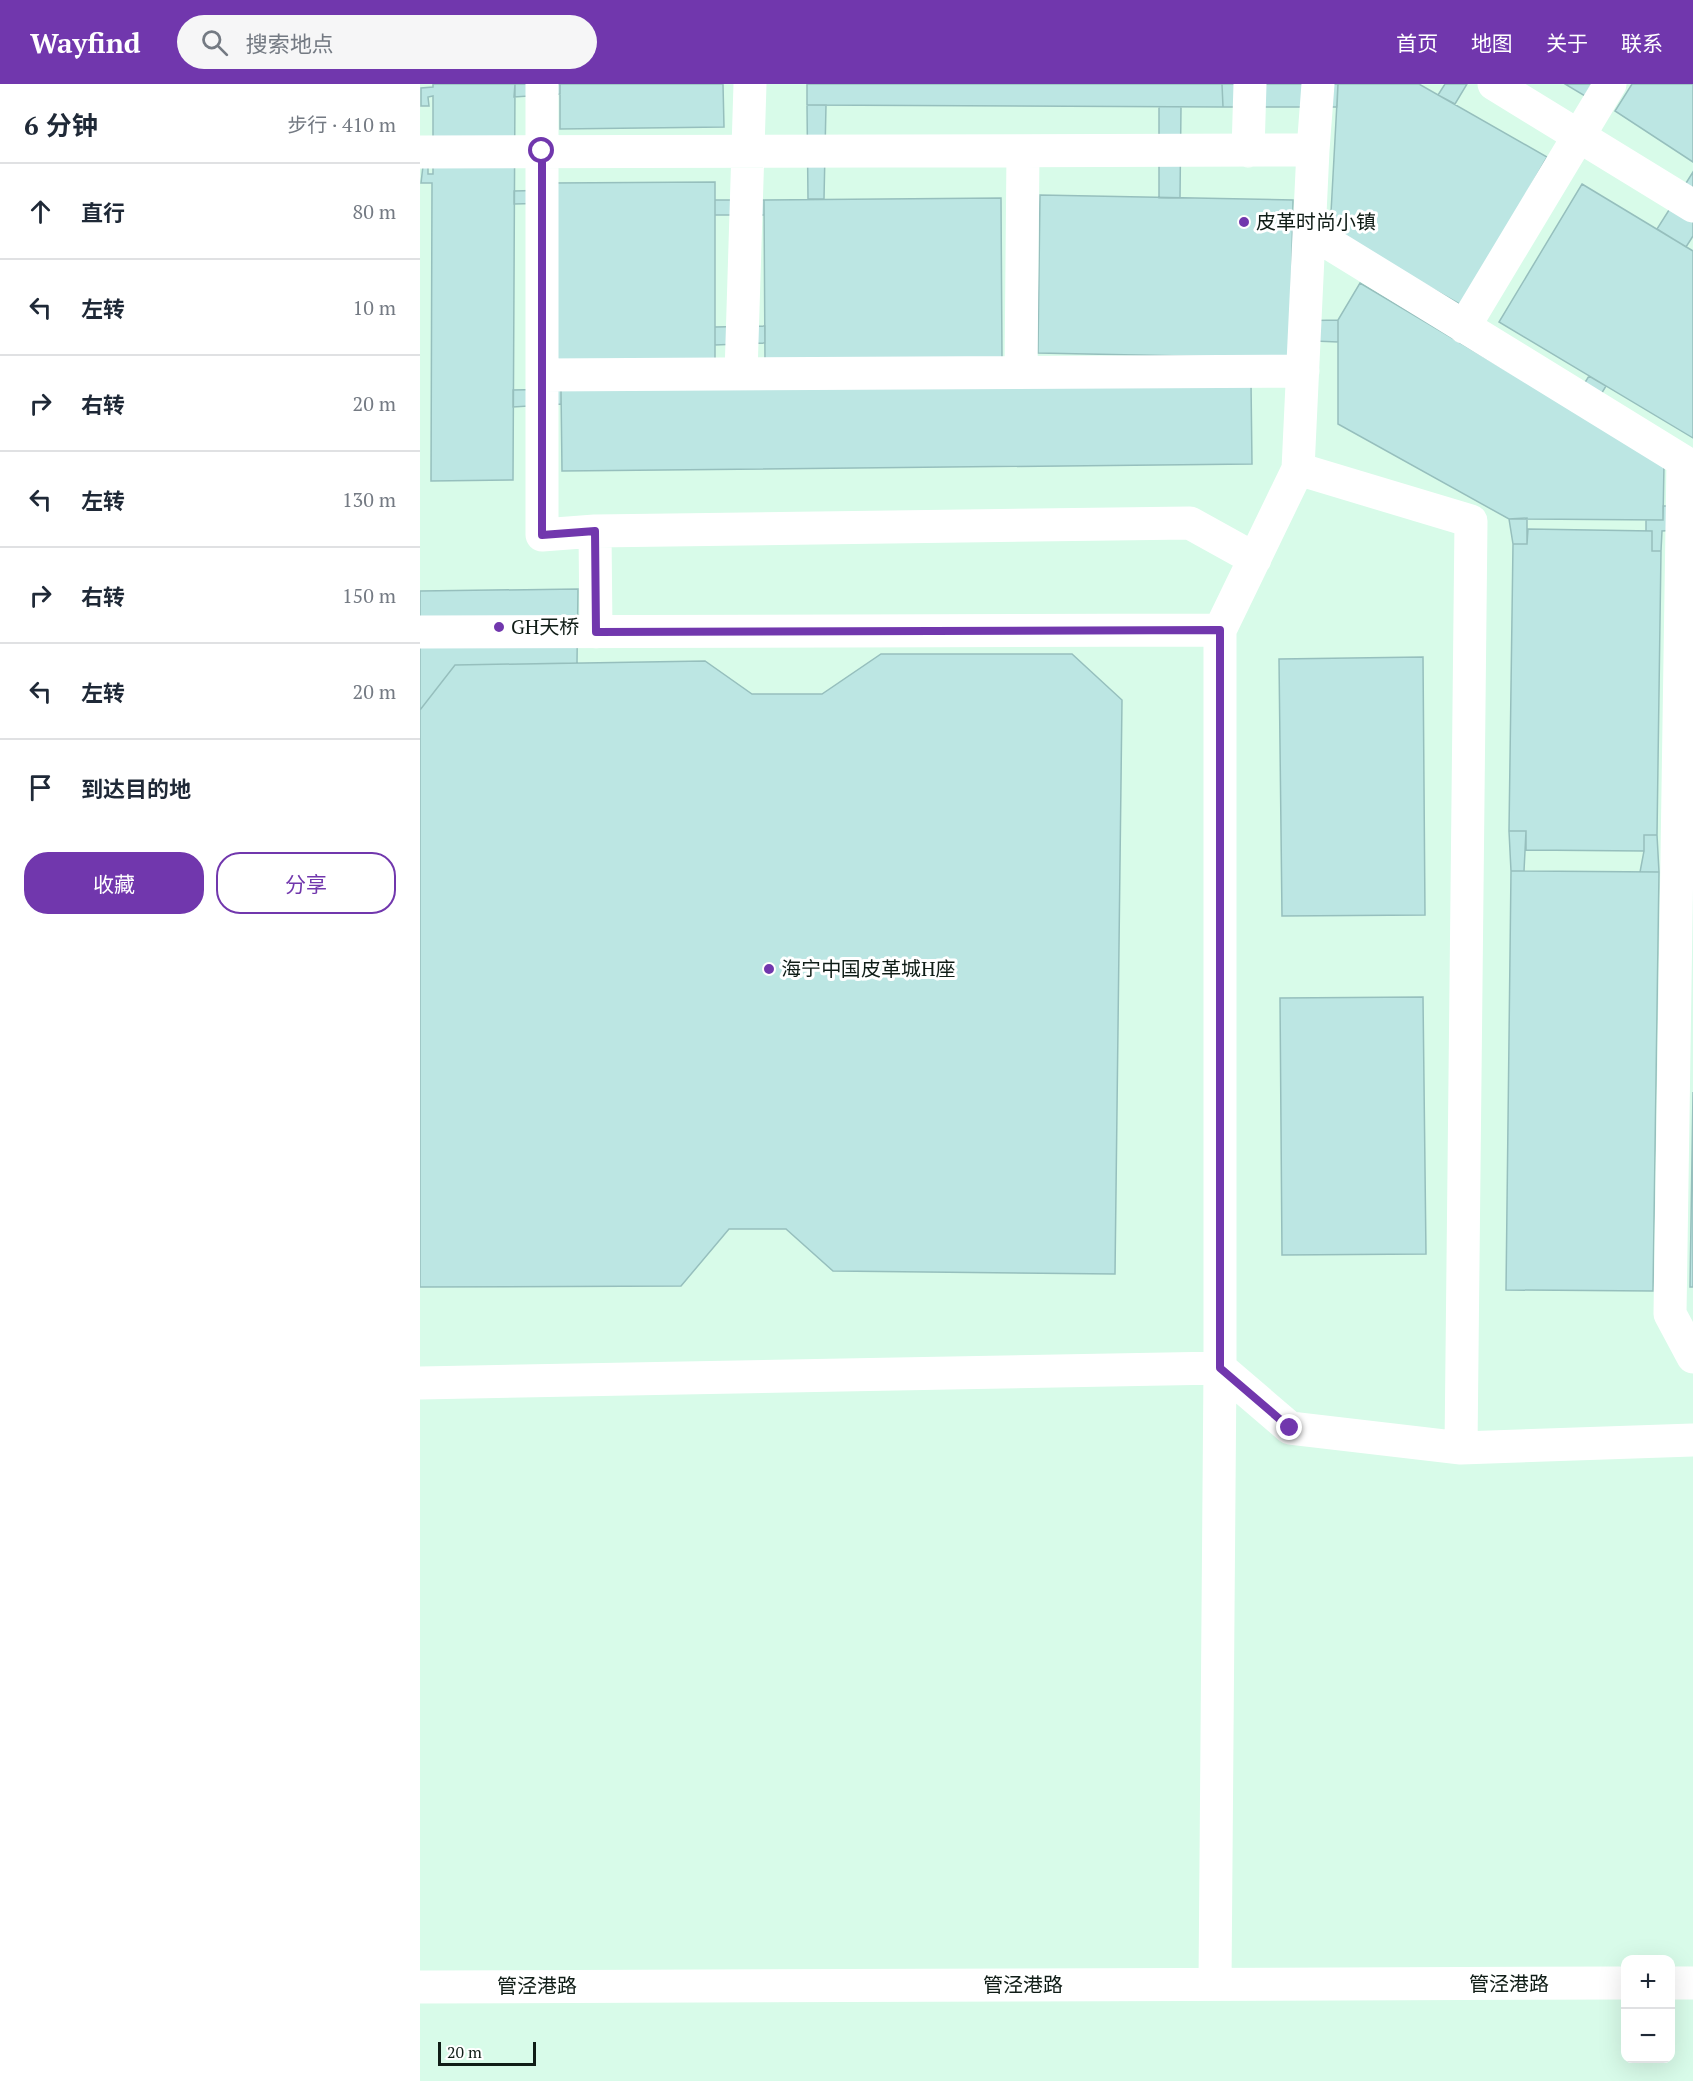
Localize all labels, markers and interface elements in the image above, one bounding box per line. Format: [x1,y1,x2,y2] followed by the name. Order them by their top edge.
[177,15,597,69] search box
[30,24,141,61] text: Wayfind
[198,26,231,59] icon: search
[246,29,334,58] text: 搜索地点
[1396,29,1438,57] text: 首页
[1471,29,1513,57] text: 地图
[1546,29,1588,57] text: 关于
[1621,29,1663,57] text: 联系
[24,108,98,142] text: 6 分钟
[287,111,396,138] text: 步行 · 410 m
[528,137,554,163] route start
[24,195,57,228] icon: ahead
[81,198,125,227] text: 直行
[353,198,396,225] text: 80 m
[1256,208,1376,235] place label: 皮革时尚小镇
[1237,215,1251,229] marker: 皮革时尚小镇
[24,291,57,324] icon: left
[81,294,125,323] text: 左转
[353,294,396,321] text: 10 m
[24,387,57,420] icon: right
[81,390,125,419] text: 右转
[353,390,396,417] text: 20 m
[24,483,57,516] icon: left
[81,486,125,515] text: 左转
[342,486,396,513] text: 130 m
[24,579,57,612] icon: right
[81,582,125,611] text: 右转
[342,582,396,609] text: 150 m
[511,613,579,640] place label: GH天桥
[492,620,506,634] marker: GH天桥
[24,675,57,708] icon: left
[81,678,125,707] text: 左转
[353,678,396,705] text: 20 m
[24,771,57,804] icon: arrive
[81,774,191,803] text: 到达目的地
[24,852,204,914] button: 收藏
[216,852,396,914] button: 分享
[781,955,956,982] place label: 海宁中国皮革城H座
[762,962,776,976] marker: 海宁中国皮革城H座
[1276,1414,1302,1440] route end
[1621,1955,1675,2063] map controls
[1621,1955,1675,2009] button: +
[1469,1970,1549,1997] street label: 管泾港路
[983,1971,1063,1998] street label: 管泾港路
[497,1972,577,1999] street label: 管泾港路
[1621,2009,1675,2063] button: −
[438,2039,536,2066] scale bar
[447,2041,482,2063] text: 20 m

